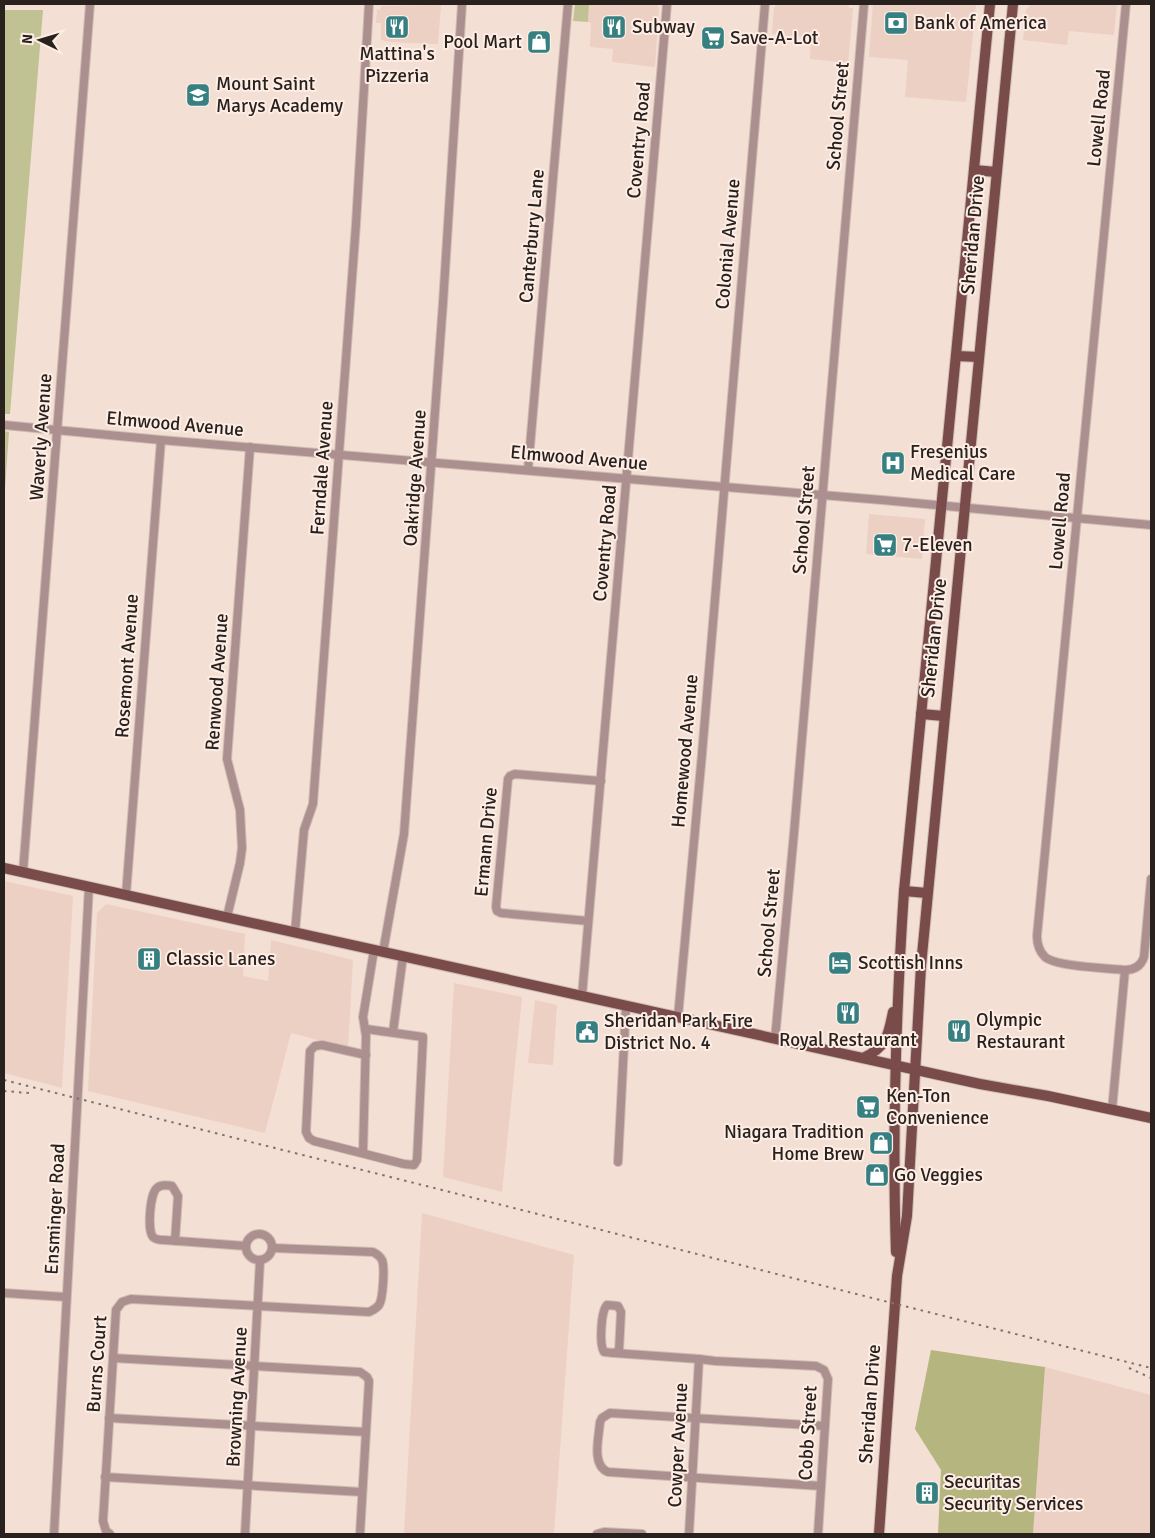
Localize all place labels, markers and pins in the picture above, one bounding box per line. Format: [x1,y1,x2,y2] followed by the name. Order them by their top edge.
[883,10,909,36] bank icon: Bank of America
[914,11,1047,35] place label: Bank of America
[384,14,410,40] restaurant icon: Mattina's Pizzeria
[601,14,627,40] restaurant icon: Subway
[632,15,695,39] place label: Subway
[700,25,726,51] supermarket icon: Save-A-Lot
[730,26,819,50] place label: Save-A-Lot
[526,29,552,55] shop icon: Pool Mart
[443,30,522,54] place label: Pool Mart
[359,42,435,88] place label: Mattina's Pizzeria
[216,72,343,118] place label: Mount Saint Marys Academy
[185,82,211,108] school or university icon: Mount Saint Marys Academy
[910,440,1015,486] place label: Fresenius Medical Care
[880,450,906,476] hospital icon: Fresenius Medical Care
[872,532,898,558] supermarket icon: 7-Eleven
[902,533,973,557] place label: 7-Eleven
[136,946,162,972] building icon: Classic Lanes
[166,947,275,971] place label: Classic Lanes
[827,950,853,976] hotel icon: Scottish Inns
[858,951,963,975] place label: Scottish Inns
[835,1000,861,1026] restaurant icon: Royal Restaurant
[976,1008,1066,1054] place label: Olympic Restaurant
[604,1009,753,1055] place label: Sheridan Park Fire District No. 4
[946,1018,972,1044] restaurant icon: Olympic Restaurant
[574,1019,600,1045] public building icon: Sheridan Park Fire District No. 4
[779,1028,917,1052] place label: Royal Restaurant
[886,1084,989,1130] place label: Ken-Ton Convenience
[855,1094,881,1120] supermarket icon: Ken-Ton Convenience
[724,1120,864,1166] place label: Niagara Tradition Home Brew
[868,1130,894,1156] shop icon: Niagara Tradition Home Brew
[864,1162,890,1188] shop icon: Go Veggies
[894,1163,983,1187] place label: Go Veggies
[944,1470,1083,1516] place label: Securitas Security Services
[914,1480,940,1506] building icon: Securitas Security Services

